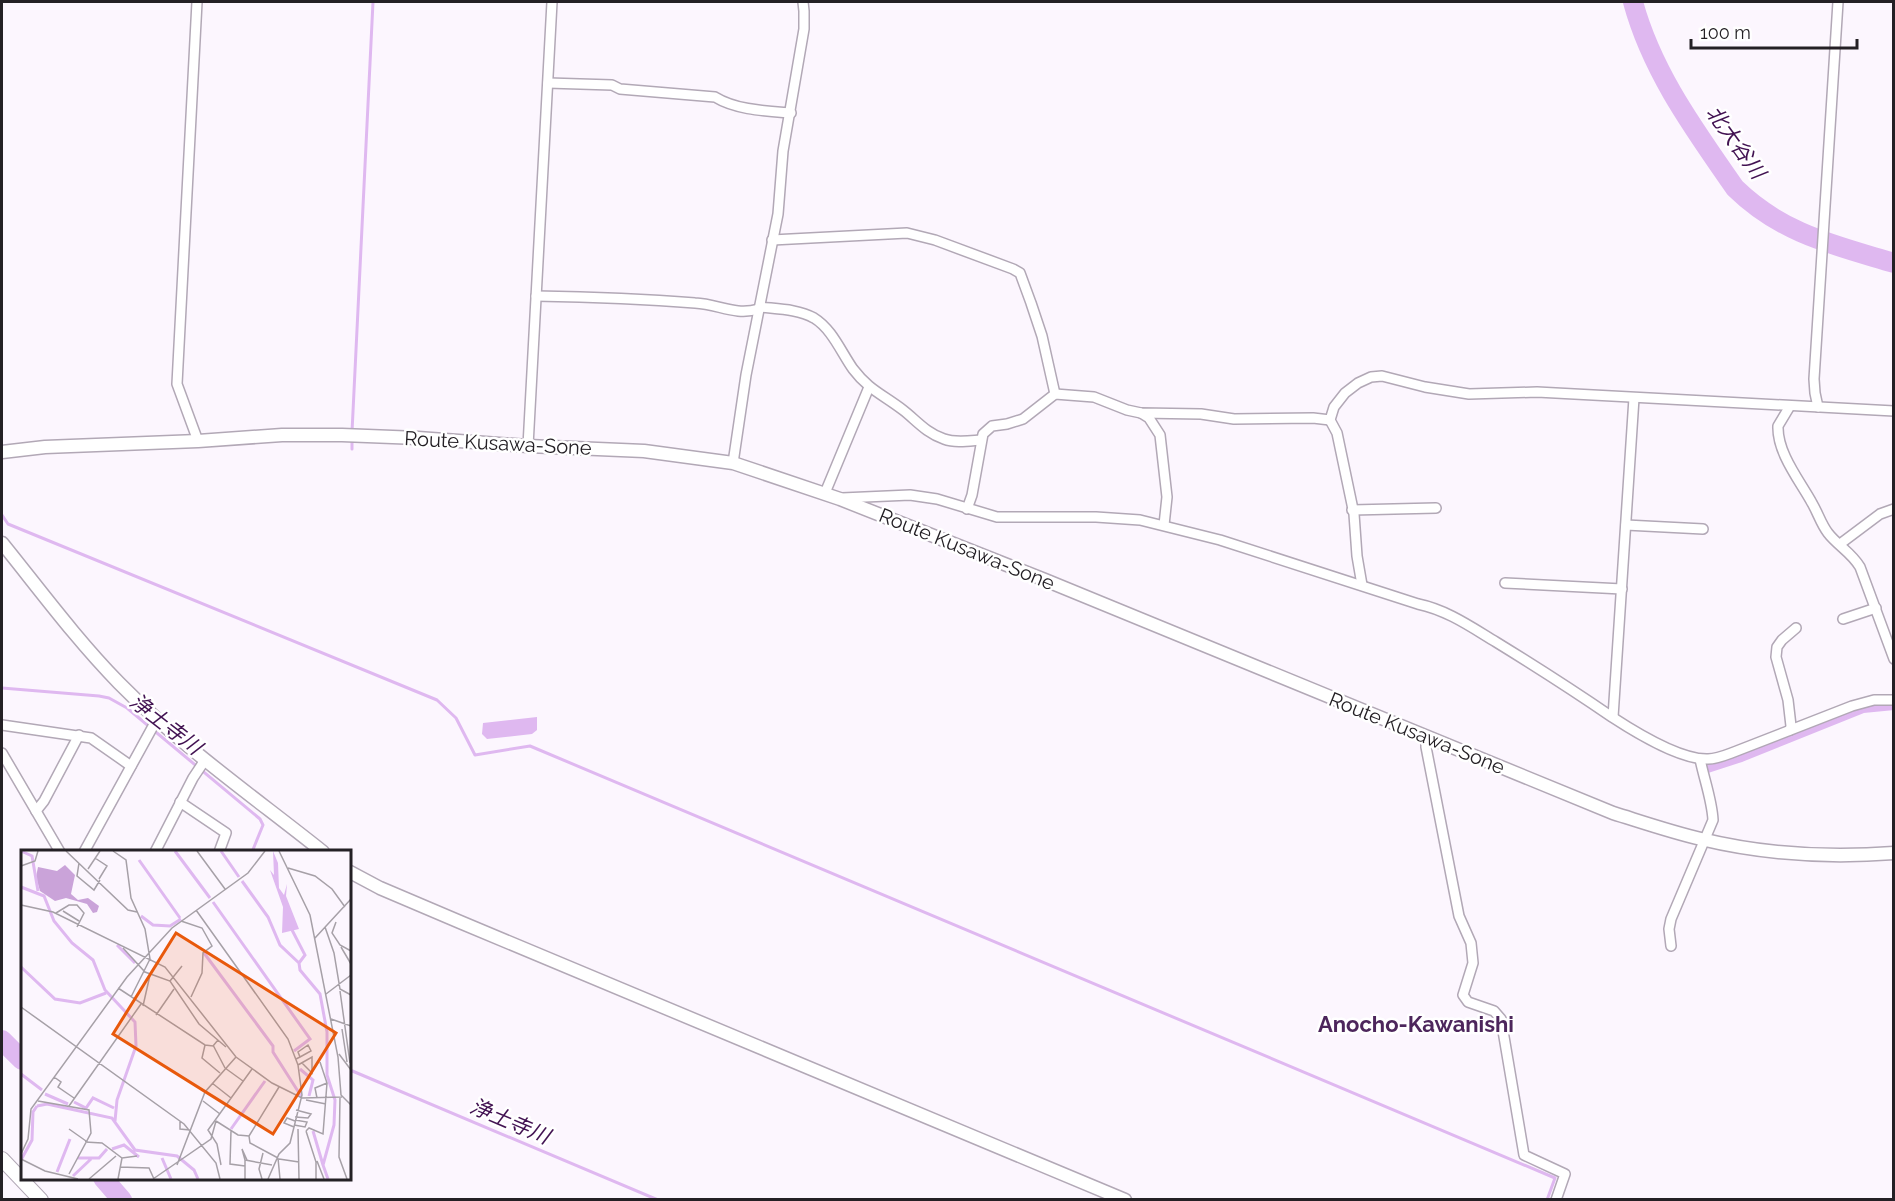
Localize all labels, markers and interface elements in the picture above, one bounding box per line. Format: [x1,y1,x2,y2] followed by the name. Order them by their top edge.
[1691,12,1858,50] scale bar
[1700,22,1751,43] text: 100 m
[1701,101,1772,185] water label: 北大谷川
[404,426,592,460] street label: Route Kusawa-Sone
[876,503,1059,595] street label: Route Kusawa-Sone
[1326,687,1509,779] street label: Route Kusawa-Sone
[125,688,208,761] water label: 浄土寺川
[21,850,351,1180] inset map
[1318,1011,1514,1037] district label: Anocho-Kawanishi
[466,1093,555,1150] water label: 浄土寺川

